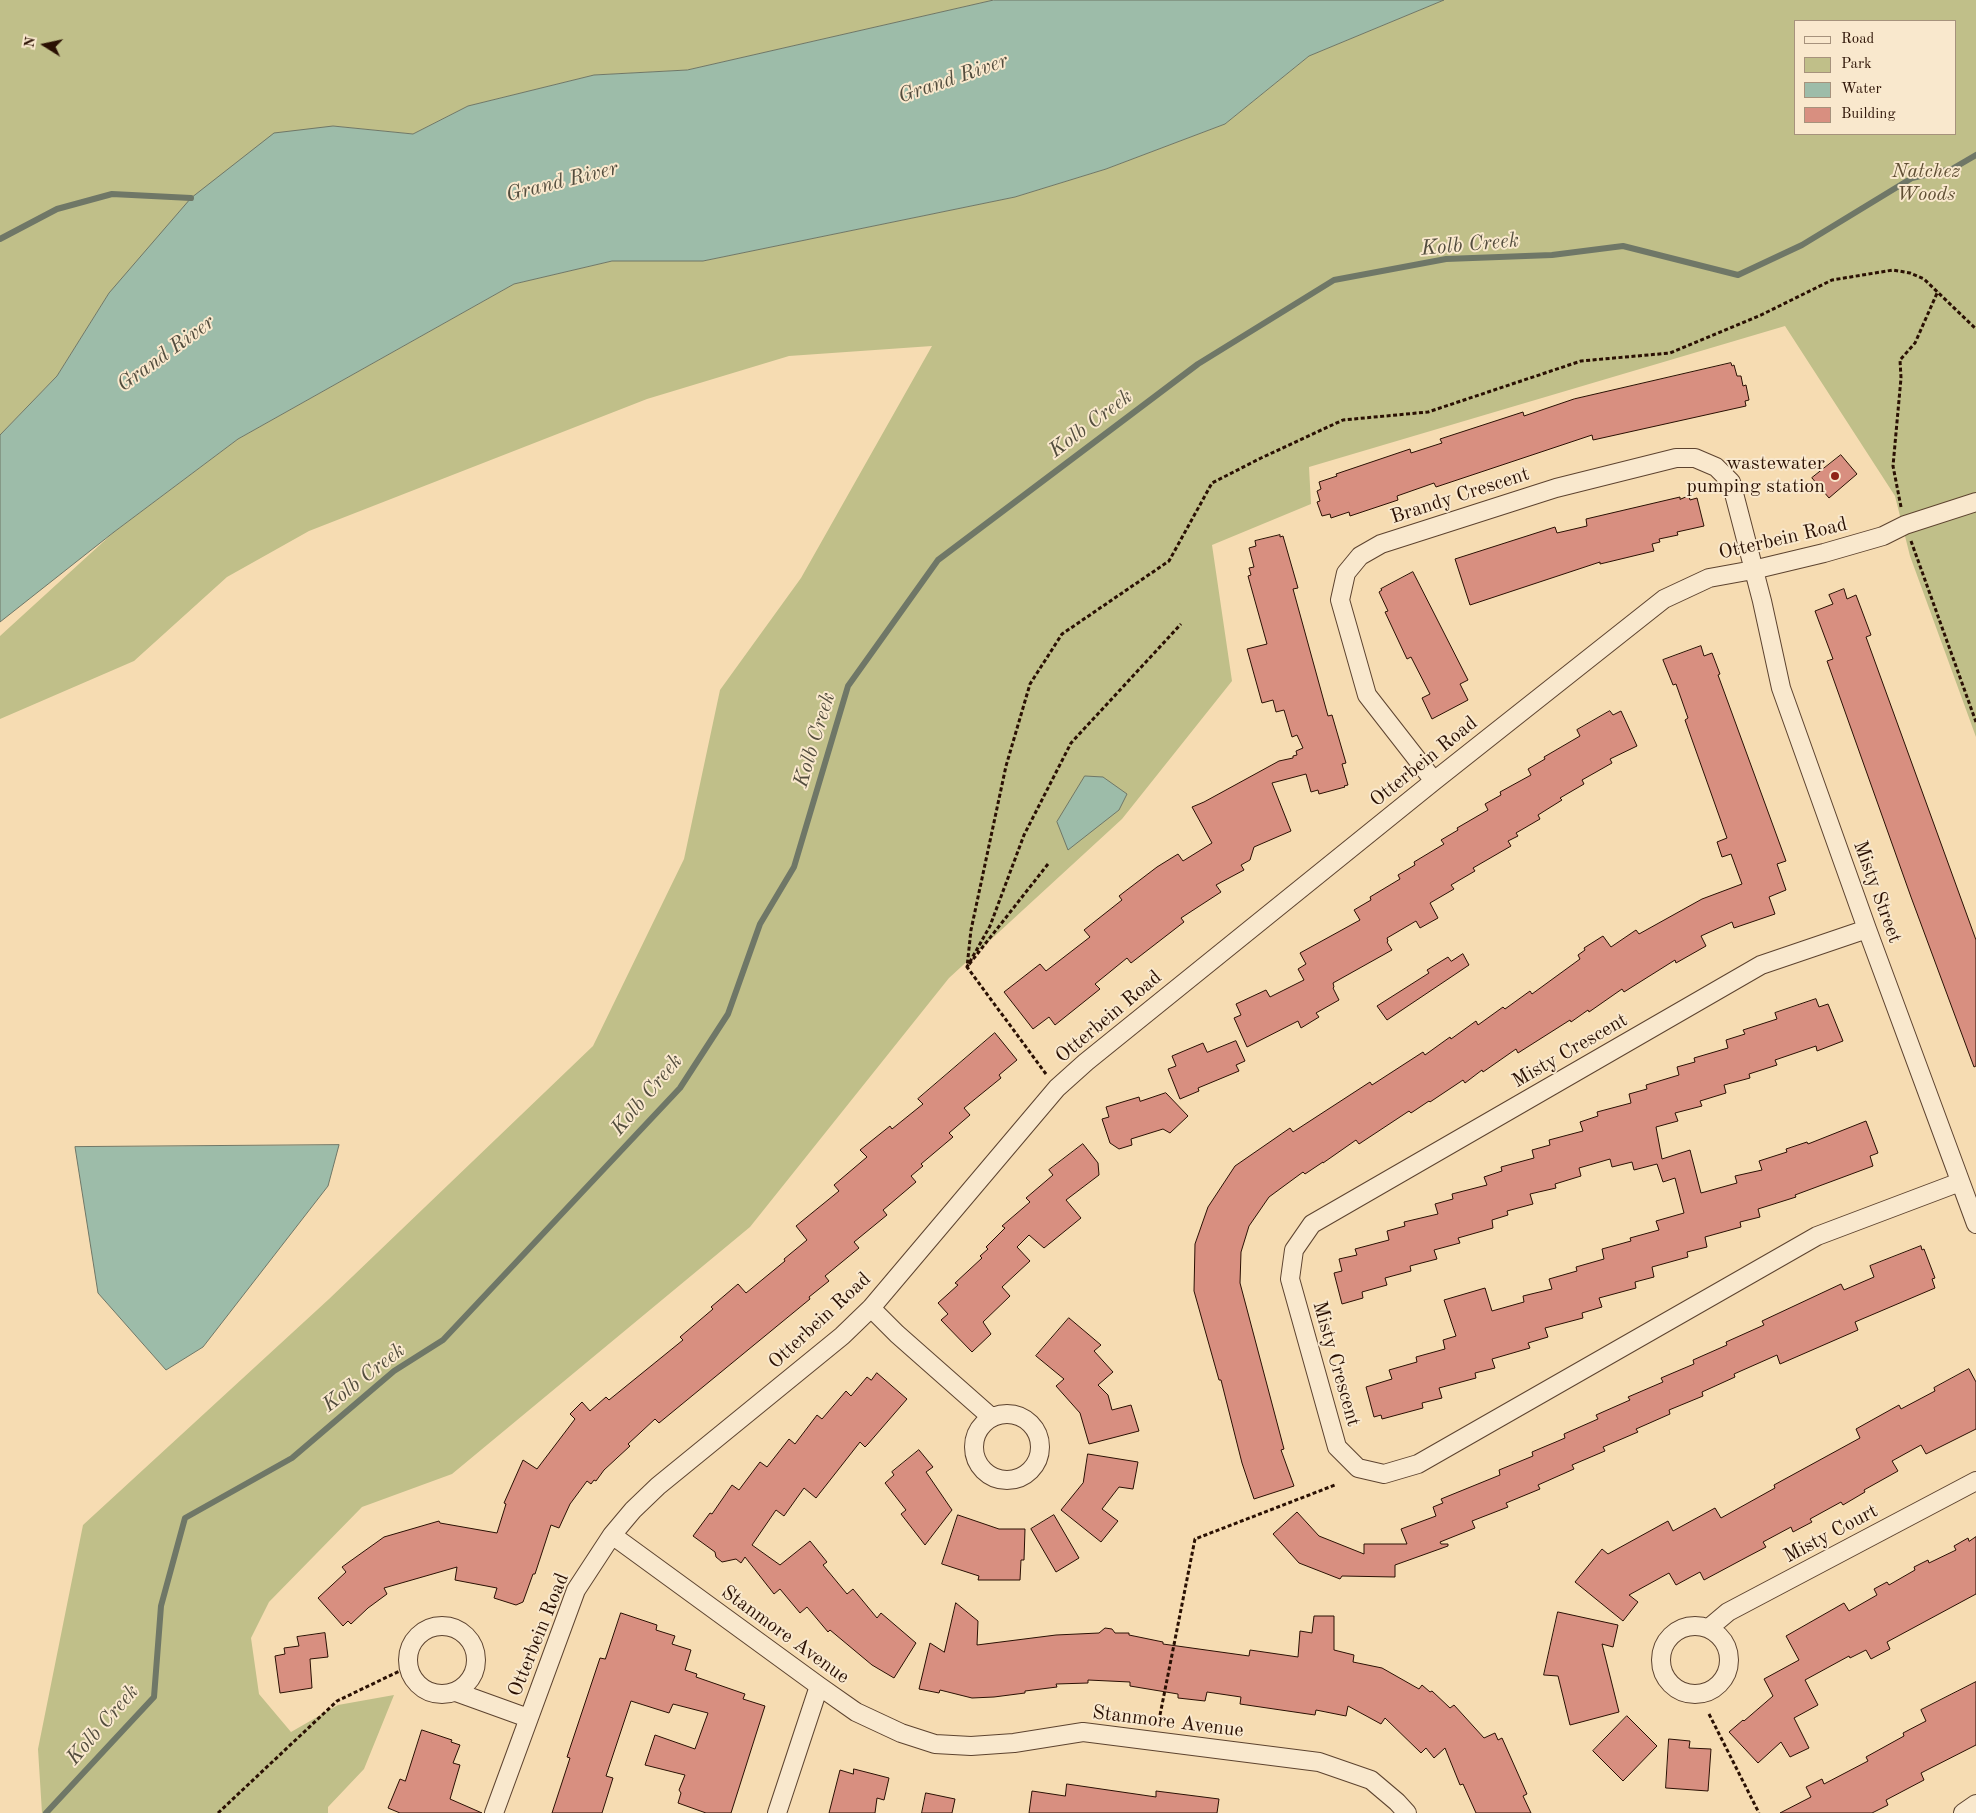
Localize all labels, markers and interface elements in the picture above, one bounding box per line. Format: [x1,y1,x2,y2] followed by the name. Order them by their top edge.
[20,20,70,70] north arrow
[1794,20,1956,135] legend
[1841,32,1874,47] text: Road
[22,36,38,49] text: N
[895,48,1011,110] water label: Grand River
[1841,57,1872,72] text: Park
[1841,82,1882,97] text: Water
[1841,107,1896,122] text: Building
[503,156,621,208] water label: Grand River
[1892,160,1960,207] park label: Natchez Woods
[1420,228,1520,262] water label: Kolb Creek
[112,310,220,398] water label: Grand River
[1044,384,1138,464] water label: Kolb Creek
[1686,452,1825,499] place label: wastewater pumping station
[1388,462,1532,530] street label: Brandy Crescent
[1829,470,1841,482] marker: wastewater pumping station
[1716,513,1850,565] street label: Otterbein Road
[789,689,841,791] water label: Kolb Creek
[1365,711,1483,813] street label: Otterbein Road
[1847,838,1907,946] street label: Misty Street
[1051,966,1167,1068] street label: Otterbein Road
[1508,1008,1632,1094] street label: Misty Crescent
[606,1049,688,1141] water label: Kolb Creek
[764,1267,876,1375] street label: Otterbein Road
[1307,1299,1365,1429] street label: Misty Crescent
[318,1338,410,1418] water label: Kolb Creek
[1780,1499,1882,1569] street label: Misty Court
[503,1570,575,1700] street label: Otterbein Road
[716,1581,854,1689] street label: Stanmore Avenue
[61,1680,145,1770] water label: Kolb Creek
[1091,1701,1245,1743] street label: Stanmore Avenue

